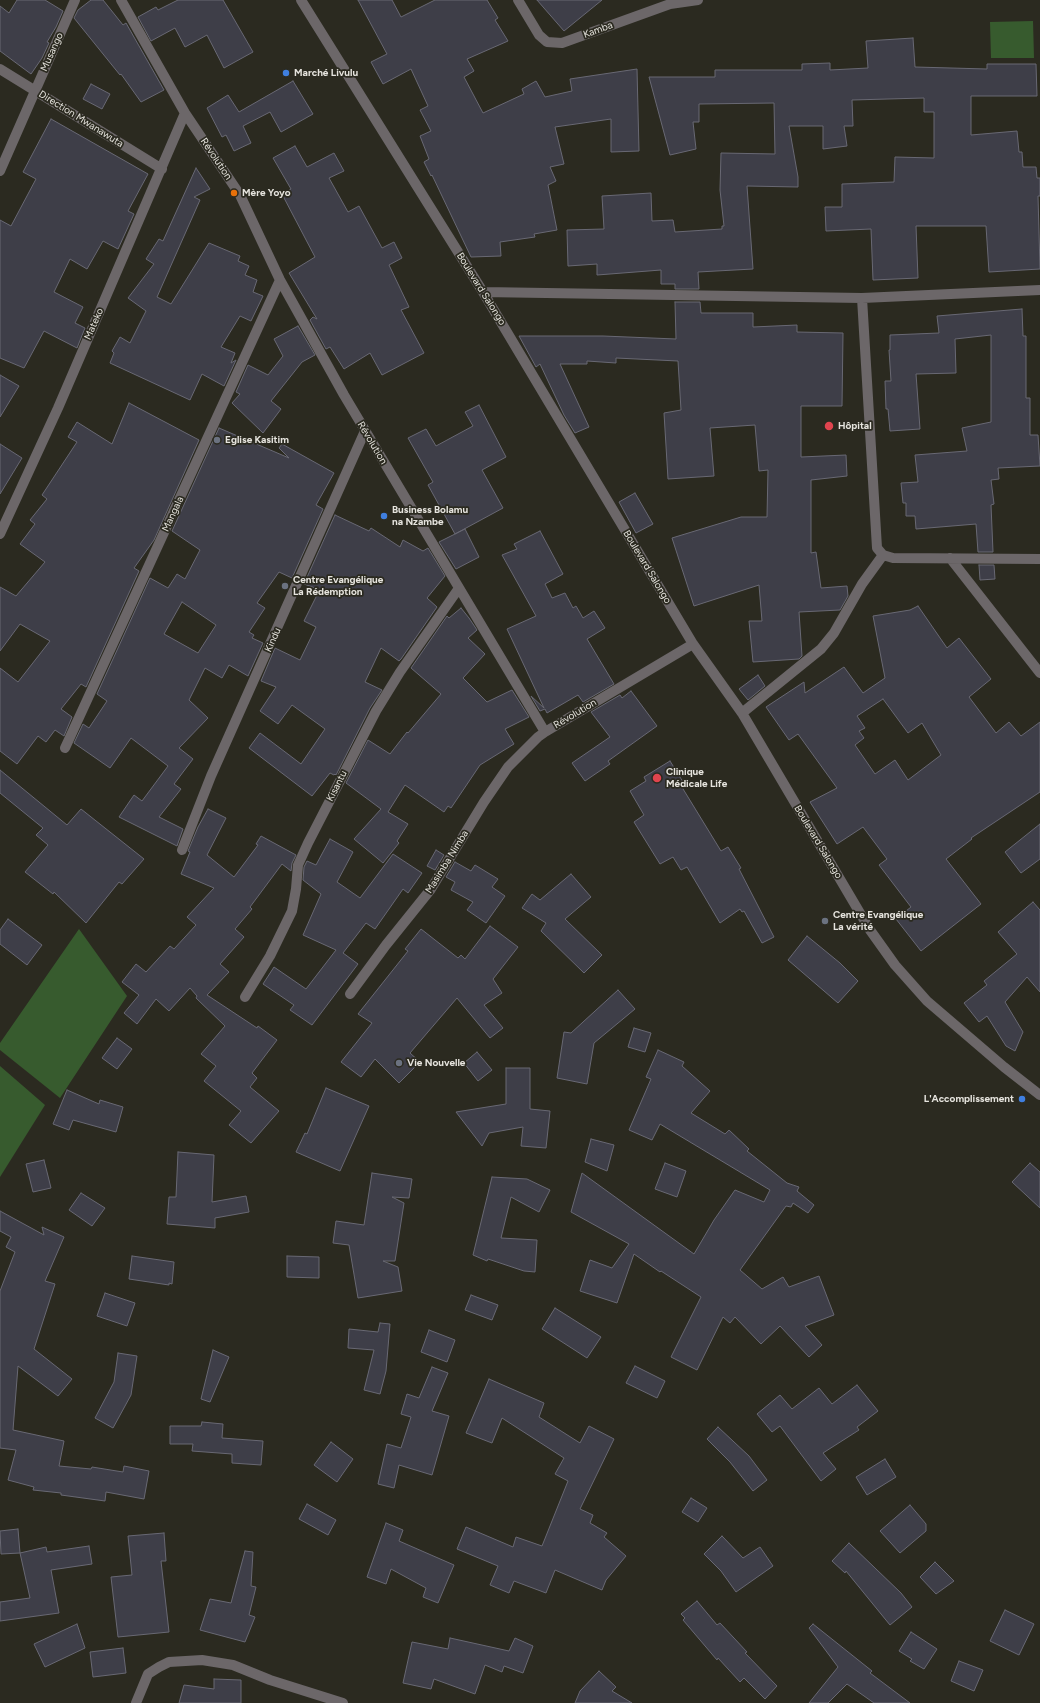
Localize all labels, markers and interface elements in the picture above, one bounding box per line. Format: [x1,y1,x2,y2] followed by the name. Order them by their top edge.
[582,19,614,41] street label: Kamba
[38,31,66,73] street label: Musango
[294,67,358,79] place label: Marché Livulu
[281,68,291,78] marker: Marché Livulu
[36,88,126,150] street label: Direction Mwanawuta
[198,136,234,182] street label: Révolution
[242,187,290,199] place label: Mère Yoyo
[229,188,239,198] marker: Mère Yoyo
[454,250,508,328] street label: Boulevard Salongo
[82,306,106,342] street label: Mateko
[355,419,389,467] street label: Révolution
[823,420,835,432] marker: Hôpital
[838,420,872,432] place label: Hôpital
[225,434,289,446] place label: Eglise Kasitim
[212,435,222,445] marker: Eglise Kasitim
[160,495,186,533] street label: Mangala
[392,504,468,528] place label: Business Bolamu na Nzambe
[379,511,389,521] marker: Business Bolamu na Nzambe
[620,528,674,606] street label: Boulevard Salongo
[293,574,383,598] place label: Centre Evangélique La Rédemption
[280,581,290,591] marker: Centre Evangélique La Rédemption
[262,626,284,654] street label: Kindu
[551,697,599,731] street label: Révolution
[666,766,727,790] place label: Clinique Médicale Life
[324,769,350,803] street label: Kisantu
[651,772,663,784] marker: Clinique Médicale Life
[791,803,845,881] street label: Boulevard Salongo
[423,828,471,896] street label: Masimba Nimba
[833,909,923,932] place label: Centre Evangélique La vérité
[820,916,830,926] marker: Centre Evangélique La vérité
[407,1057,465,1069] place label: Vie Nouvelle
[394,1058,404,1068] marker: Vie Nouvelle
[924,1093,1014,1105] place label: L'Accomplissement
[1017,1094,1027,1104] marker: L'Accomplissement

